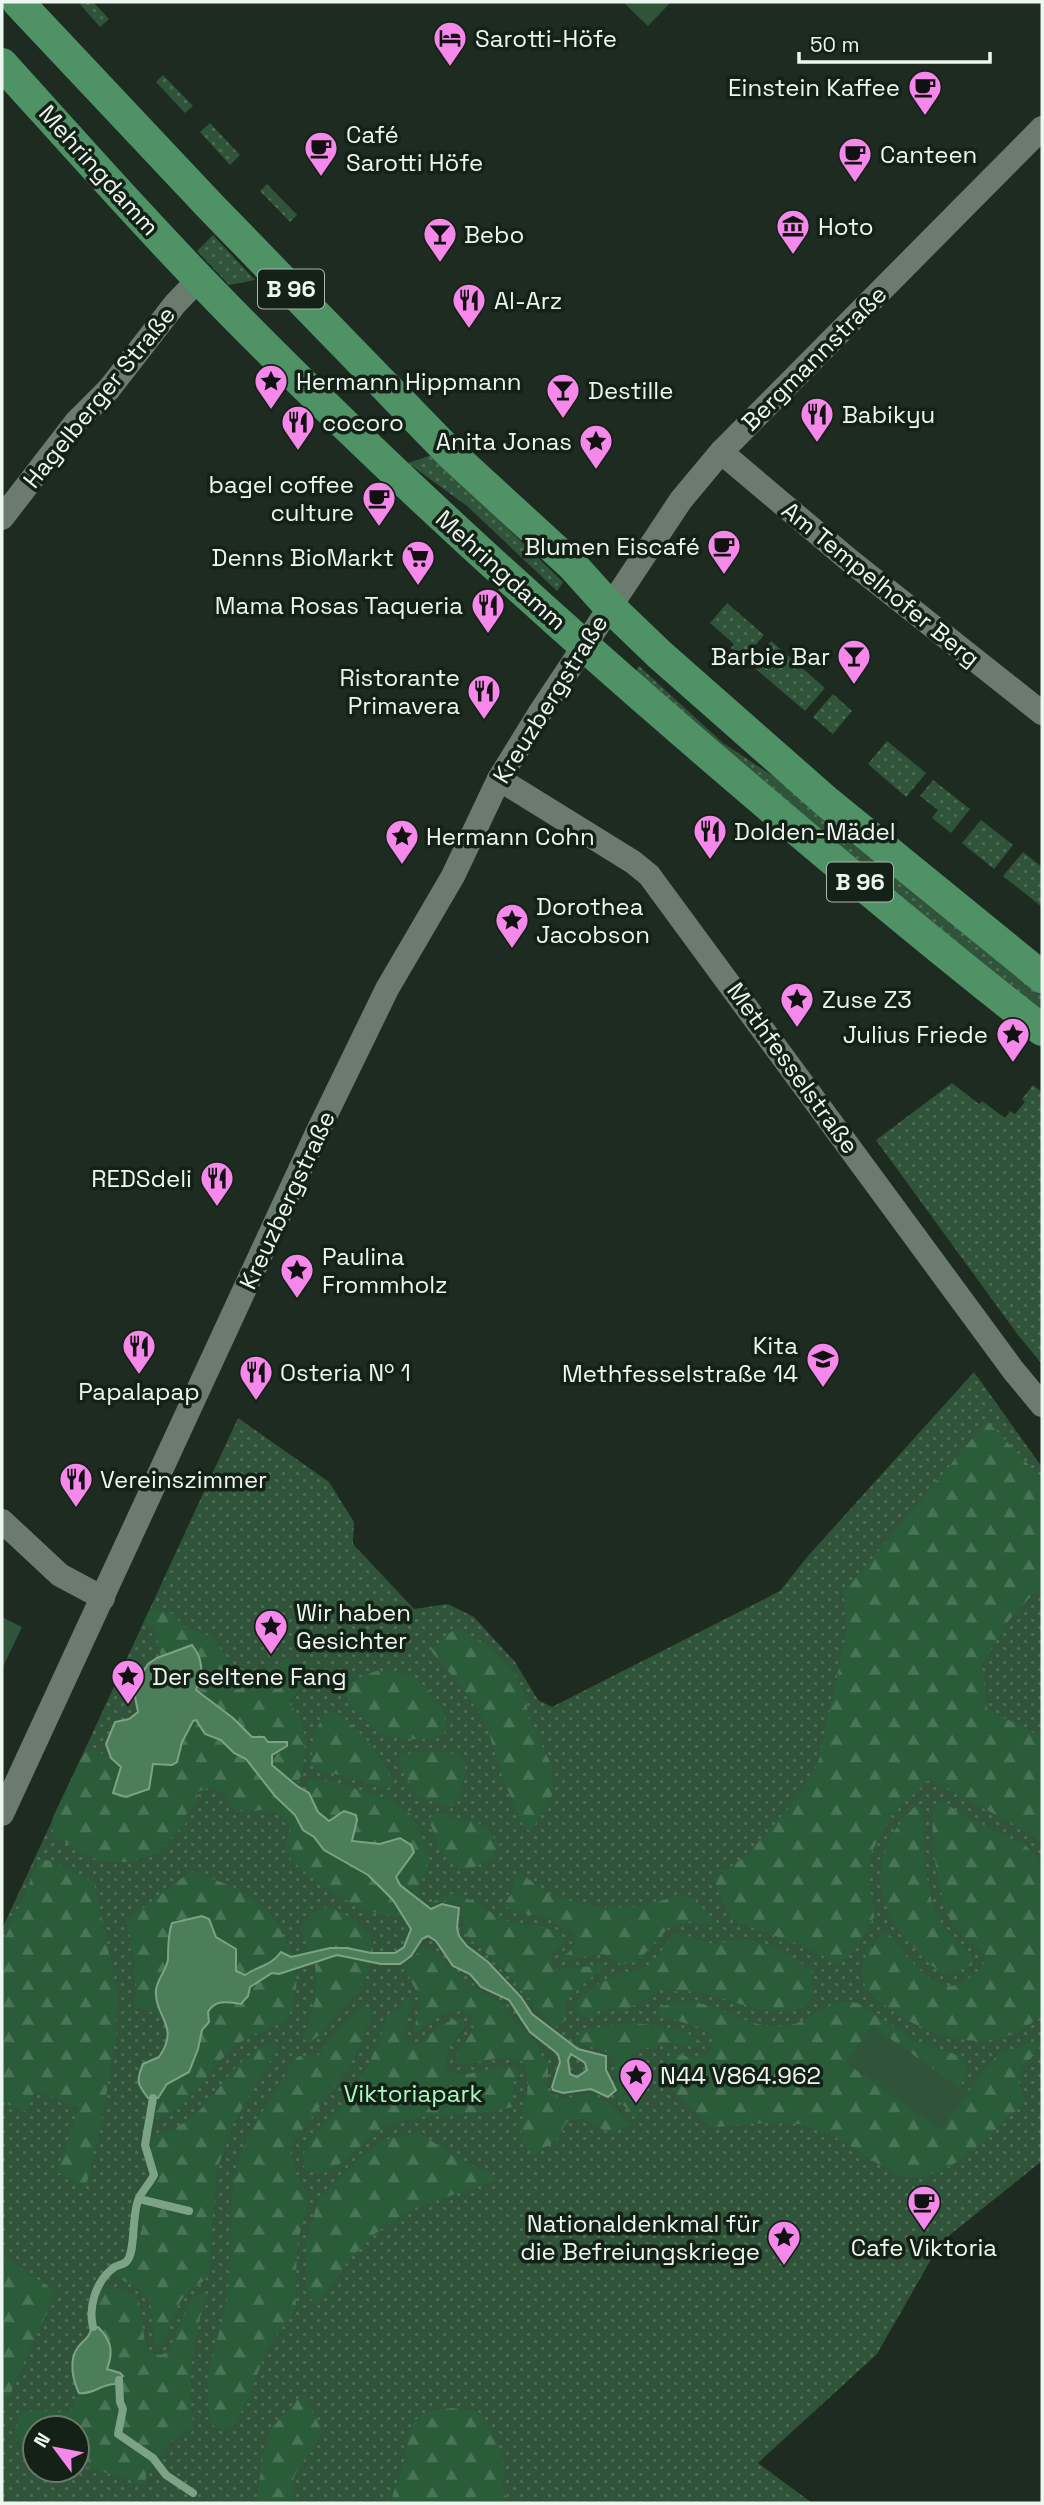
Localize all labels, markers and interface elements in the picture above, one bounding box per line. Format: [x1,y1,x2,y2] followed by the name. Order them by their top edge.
[431,19,469,68] hotel icon: Sarotti-Höfe
[799,21,990,65] scale bar
[475,23,617,54] place label: Sarotti-Höfe
[810,31,860,58] text: 50 m
[906,68,944,117] cafe icon: Einstein Kaffee
[728,72,900,103] place label: Einstein Kaffee
[32,98,166,242] street label: Mehringdamm
[346,119,483,178] place label: Café Sarotti Höfe
[302,129,340,178] cafe icon: Café Sarotti Höfe
[836,135,874,184] cafe icon: Canteen
[880,139,977,170] place label: Canteen
[774,207,812,256] museum icon: Hoto
[818,211,874,242] place label: Hoto
[421,215,459,264] bar icon: Bebo
[464,219,524,250] place label: Bebo
[258,270,324,308] road number: B 96
[735,279,893,437] street label: Bergmannstraße
[450,281,488,330] restaurant icon: Al-Arz
[494,285,562,316] place label: Al-Arz
[16,300,182,494] street label: Hagelberger Straße
[252,362,290,411] place icon: Hermann Hippmann
[296,366,521,397] place label: Hermann Hippmann
[544,371,582,420] bar icon: Destille
[588,375,673,406] place label: Destille
[798,395,836,444] restaurant icon: Babikyu
[842,399,935,430] place label: Babikyu
[279,403,317,452] restaurant icon: cocoro
[322,407,404,438] place label: cocoro
[577,422,615,471] place icon: Anita Jonas
[436,426,572,457] place label: Anita Jonas
[209,469,354,528] place label: bagel coffee culture
[360,479,398,528] cafe icon: bagel coffee culture
[776,495,986,673] street label: Am Tempelhofer Berg
[429,503,573,637] street label: Mehringdamm
[705,527,743,576] cafe icon: Blumen Eiscafé
[524,531,700,562] place label: Blumen Eiscafé
[399,538,437,587] supermarket icon: Denns BioMarkt
[212,542,394,573] place label: Denns BioMarkt
[469,586,507,635] restaurant icon: Mama Rosas Taqueria
[215,590,463,621] place label: Mama Rosas Taqueria
[486,609,614,789] street label: Kreuzbergstraße
[835,637,873,686] bar icon: Barbie Bar
[711,641,830,672] place label: Barbie Bar
[340,662,460,721] place label: Ristorante Primavera
[465,672,503,721] restaurant icon: Ristorante Primavera
[691,812,729,861] restaurant icon: Dolden-Mädel
[734,816,896,847] place label: Dolden-Mädel
[383,817,421,866] place icon: Hermann Cohn
[426,821,595,852] place label: Hermann Cohn
[827,862,893,902] road number: B 96
[536,891,650,950] place label: Dorothea Jacobson
[493,901,531,950] place icon: Dorothea Jacobson
[720,976,866,1160] street label: Methfesselstraße
[778,980,816,1029] place icon: Zuse Z3
[822,984,912,1015] place label: Zuse Z3
[994,1015,1032,1064] place icon: Julius Friede
[843,1019,988,1050] place label: Julius Friede
[232,1106,342,1294] street label: Kreuzbergstraße
[198,1159,236,1208] restaurant icon: REDSdeli
[91,1163,192,1194] place label: REDSdeli
[322,1241,448,1300] place label: Paulina Frommholz
[278,1251,316,1300] place icon: Paulina Frommholz
[120,1327,158,1376] restaurant icon: Papalapap
[562,1330,798,1389] place label: Kita Methfesselstraße 14
[804,1340,842,1389] school or university icon: Kita Methfesselstraße 14
[237,1353,275,1402] restaurant icon: Osteria Nº 1
[280,1357,411,1388] place label: Osteria Nº 1
[78,1376,200,1407] place label: Papalapap
[57,1460,95,1509] restaurant icon: Vereinszimmer
[100,1464,267,1495] place label: Vereinszimmer
[296,1597,411,1656] place label: Wir haben Gesichter
[252,1607,290,1656] place icon: Wir haben Gesichter
[109,1657,147,1706] place icon: Der seltene Fang
[152,1661,347,1692] place label: Der seltene Fang
[617,2056,655,2105] place icon: N44 V864.962
[660,2060,821,2091] place label: N44 V864.962
[343,2078,483,2109] park label: Viktoriapark
[905,2183,943,2232] cafe icon: Cafe Viktoria
[520,2208,760,2267] place label: Nationaldenkmal für die Befreiungskriege
[765,2218,803,2267] place icon: Nationaldenkmal für die Befreiungskriege
[851,2232,997,2263] place label: Cafe Viktoria
[21,2414,91,2484] north arrow
[28,2428,56,2452] text: N

